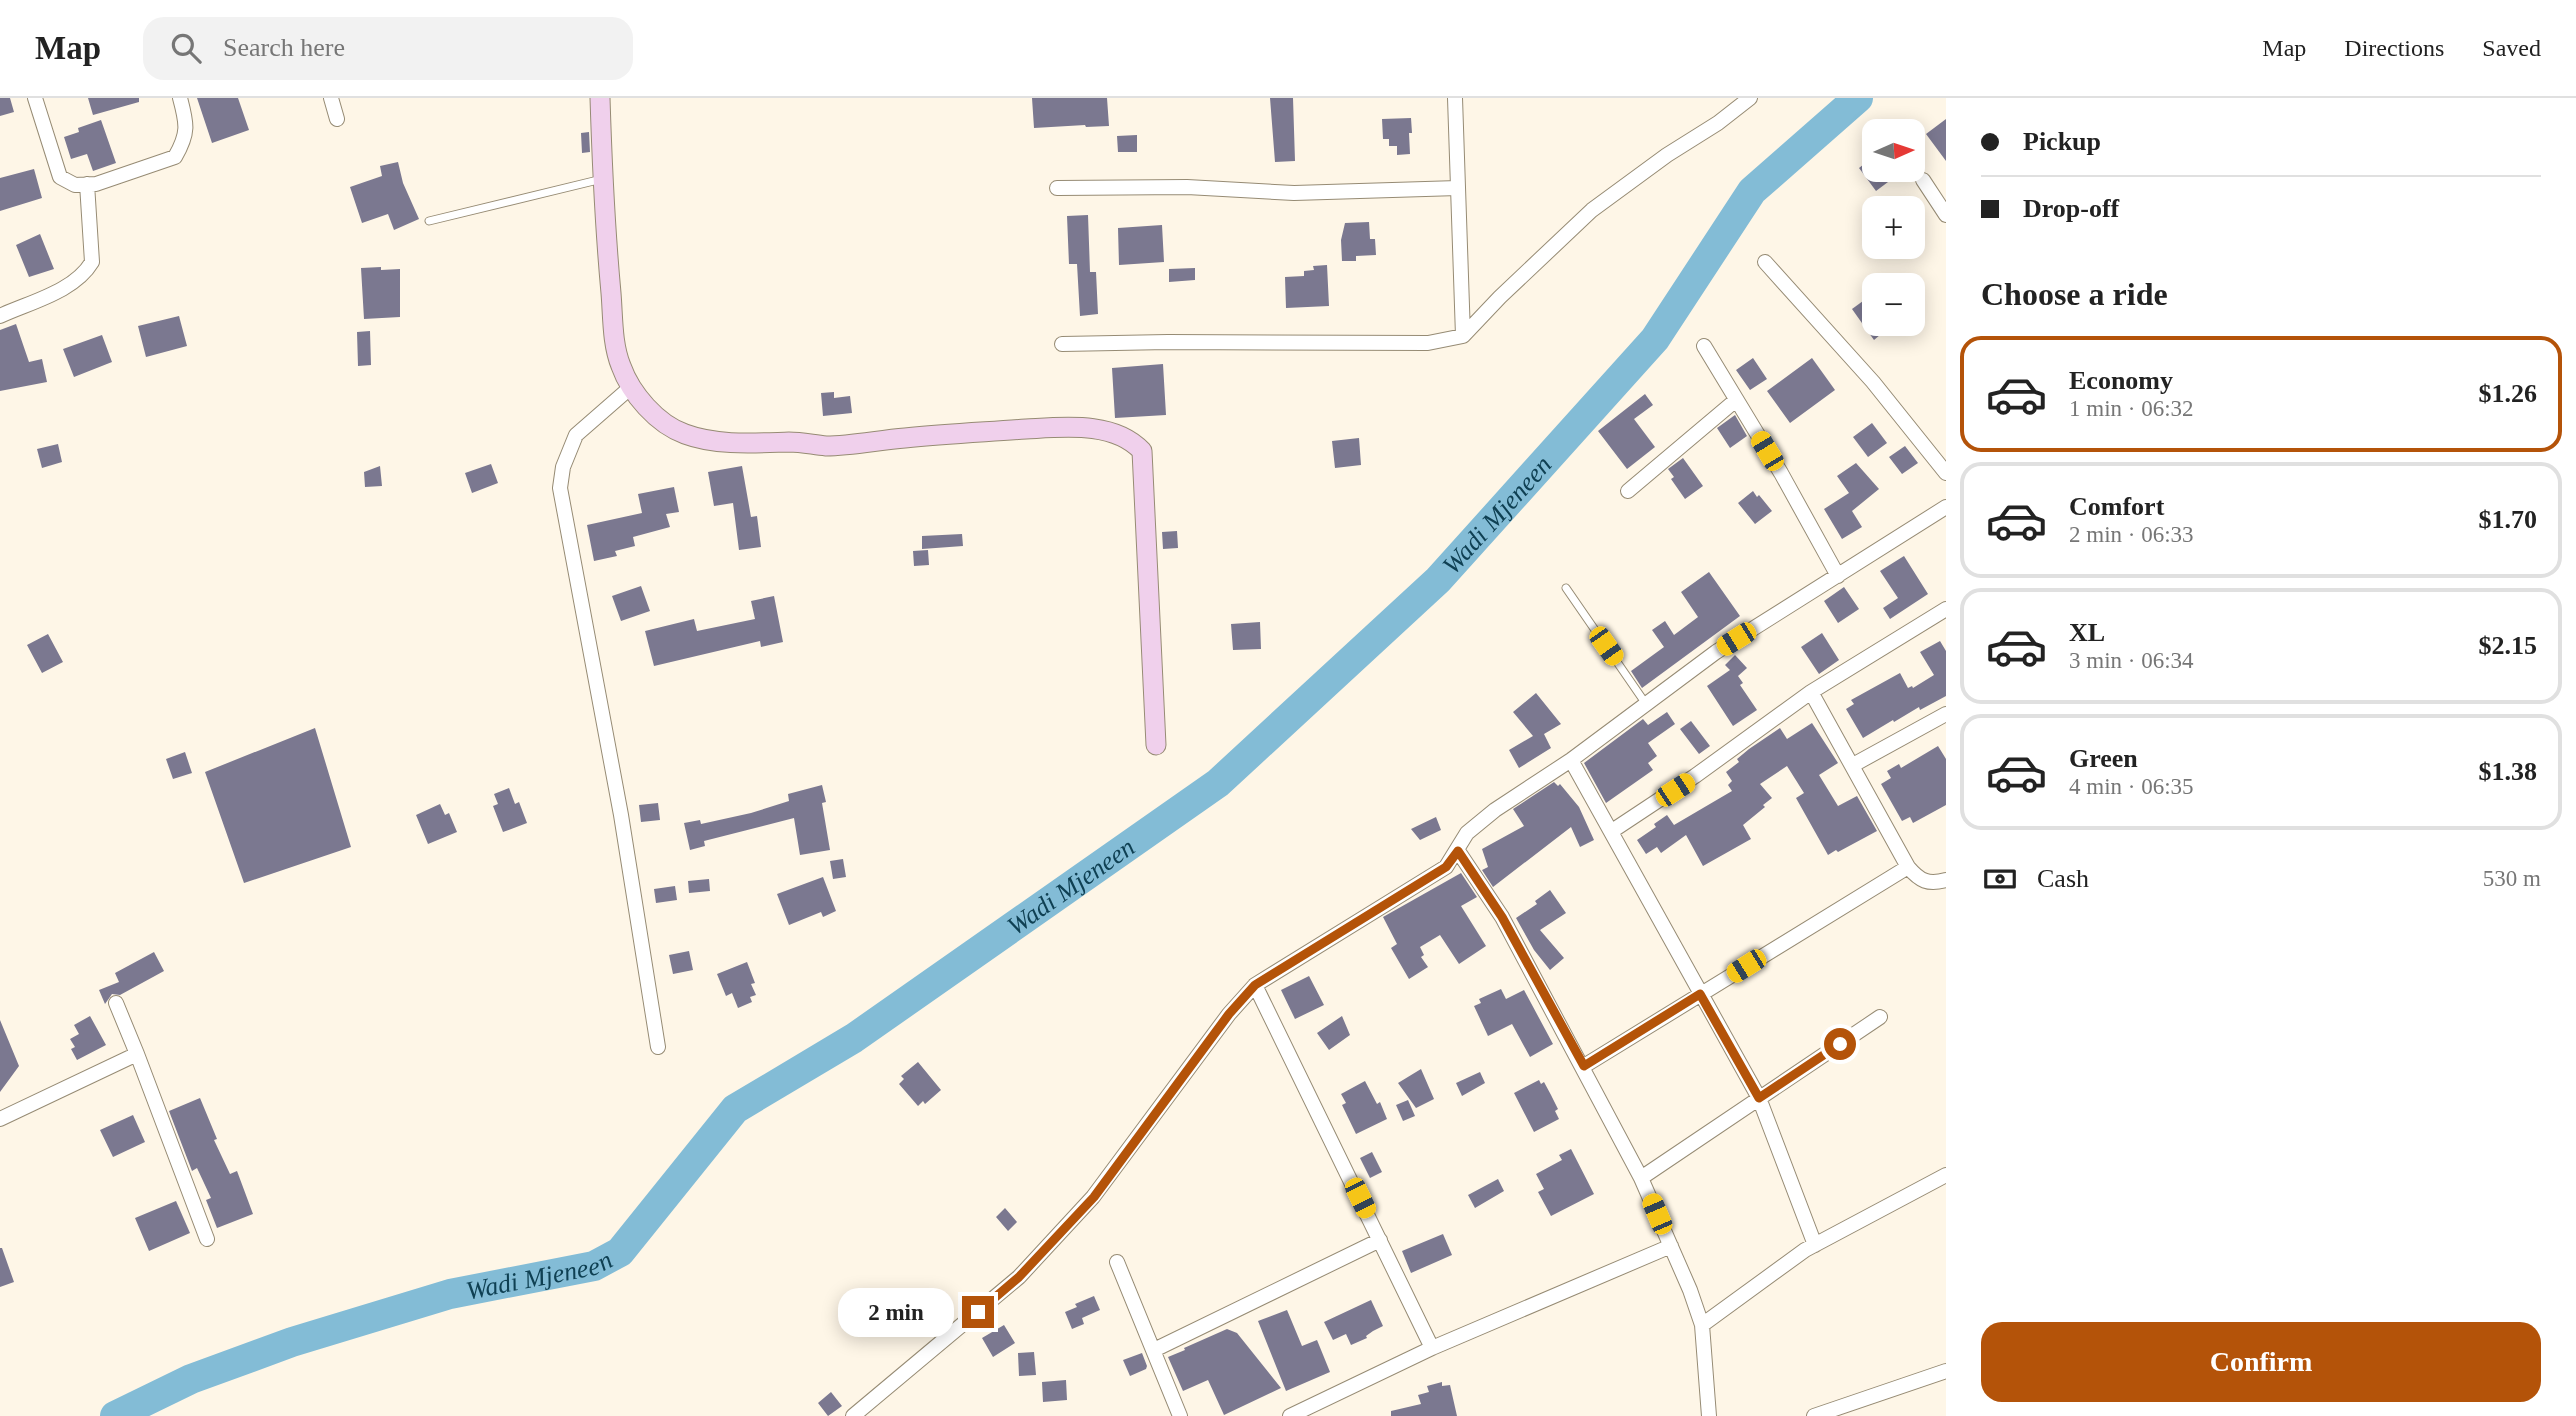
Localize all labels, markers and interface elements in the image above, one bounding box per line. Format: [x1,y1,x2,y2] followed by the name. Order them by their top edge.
[143,17,633,80] search box
[167,29,205,67] icon: search
[35,30,101,66] text: Map
[223,33,345,62] text: Search here
[2262,35,2306,61] text: Map
[2344,35,2444,61] text: Directions
[2482,35,2541,61] text: Saved
[1862,119,1925,182] north arrow
[1862,119,1925,336] map controls
[2023,127,2101,156] text: Pickup
[2023,194,2119,223] text: Drop-off
[1862,196,1925,259] button: +
[1862,273,1925,336] button: −
[1981,276,2168,312] text: Choose a ride
[1985,363,2048,426] icon: car
[2069,366,2173,395] text: Economy
[2479,379,2537,408] text: $1.26
[2069,396,2194,421] text: 1 min · 06:32
[1748,428,1787,474] car
[1437,450,1558,580] water label: Wadi Mjeneen
[1985,489,2048,552] icon: car
[2069,492,2164,521] text: Comfort
[2479,505,2537,534] text: $1.70
[2069,522,2194,547] text: 2 min · 06:33
[1985,615,2048,678] icon: car
[2069,618,2105,647] text: XL
[1713,619,1760,659] car
[1586,623,1627,669] car
[2479,631,2537,660] text: $2.15
[2069,648,2194,673] text: 3 min · 06:34
[1985,741,2048,804] icon: car
[2069,744,2138,773] text: Green
[2479,757,2537,786] text: $1.38
[1652,770,1699,810] car
[2069,774,2194,799] text: 4 min · 06:35
[1002,832,1140,941] water label: Wadi Mjeneen
[1981,860,2019,898] icon: cash
[2037,864,2089,893] text: Cash
[2483,866,2541,891] text: 530 m
[1723,946,1770,986] car
[1824,1028,1856,1060] route start
[1342,1175,1379,1221] car
[1640,1191,1675,1237] car
[464,1245,617,1306] water label: Wadi Mjeneen
[838,1288,954,1336] callout: 2 min
[962,1296,994,1328] route end
[868,1300,924,1325] text: 2 min
[1981,1322,2541,1402] button: Confirm

